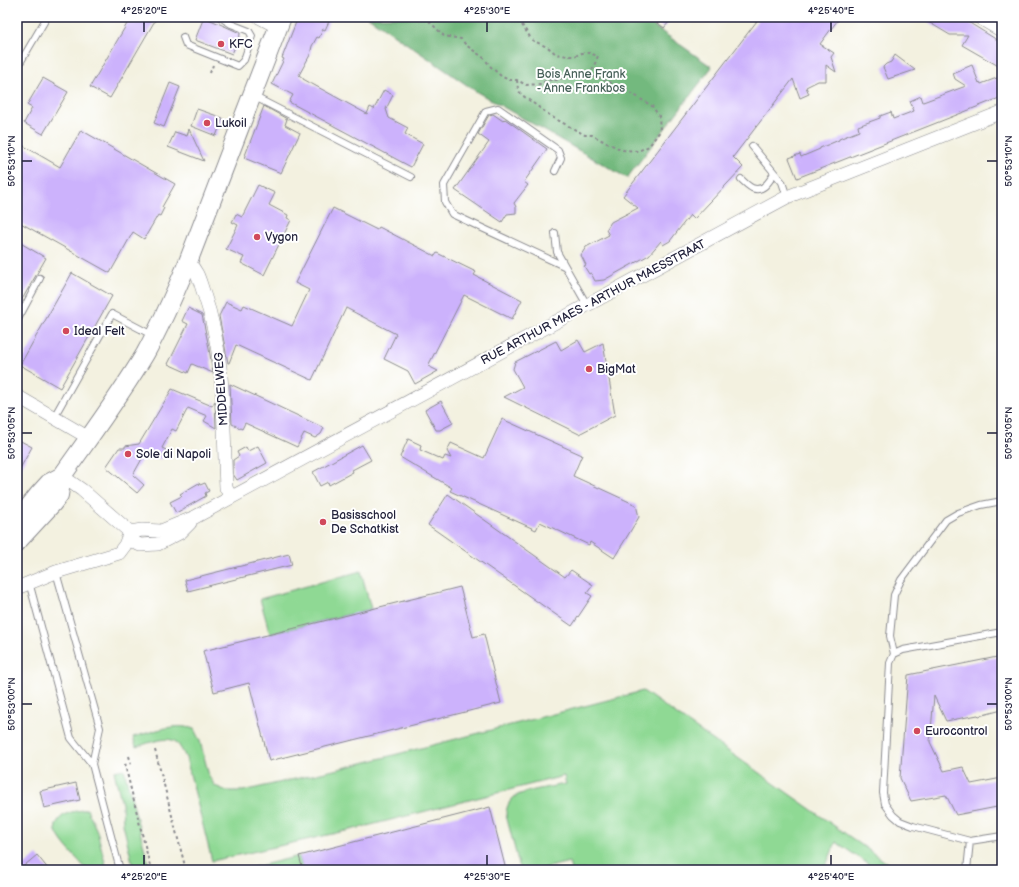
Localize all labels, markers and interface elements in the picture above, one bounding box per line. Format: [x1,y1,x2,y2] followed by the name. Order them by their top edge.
[121,5,168,17] text: 4°25'20"E
[464,5,511,17] text: 4°25'30"E
[808,5,855,17] text: 4°25'40"E
[229,37,253,52] place label: KFC
[216,39,226,49] marker: KFC
[537,67,626,96] park label: Bois Anne Frank - Anne Frankbos
[215,116,247,131] place label: Lukoil
[202,118,212,128] marker: Lukoil
[6,135,18,187] text: 50°53'10"N
[1003,135,1015,187] text: 50°53'10"N
[265,230,298,245] place label: Vygon
[252,232,262,242] marker: Vygon
[478,236,709,368] street label: RUE ARTHUR MAES - ARTHUR MAESSTRAAT
[74,324,125,339] place label: Ideal Felt
[61,326,71,336] marker: Ideal Felt
[211,352,232,426] street label: MIDDELWEG
[597,362,636,377] place label: BigMat
[584,364,594,374] marker: BigMat
[6,406,18,460] text: 50°53'05"N
[1003,406,1015,460] text: 50°53'05"N
[136,447,211,462] place label: Sole di Napoli
[123,449,133,459] marker: Sole di Napoli
[331,508,399,537] place label: Basisschool De Schatkist
[318,517,328,527] marker: Basisschool De Schatkist
[6,677,18,731] text: 50°53'00"N
[1003,677,1015,731] text: 50°53'00"N
[925,724,987,739] place label: Eurocontrol
[912,726,922,736] marker: Eurocontrol
[121,871,168,883] text: 4°25'20"E
[464,871,511,883] text: 4°25'30"E
[808,871,855,883] text: 4°25'40"E

